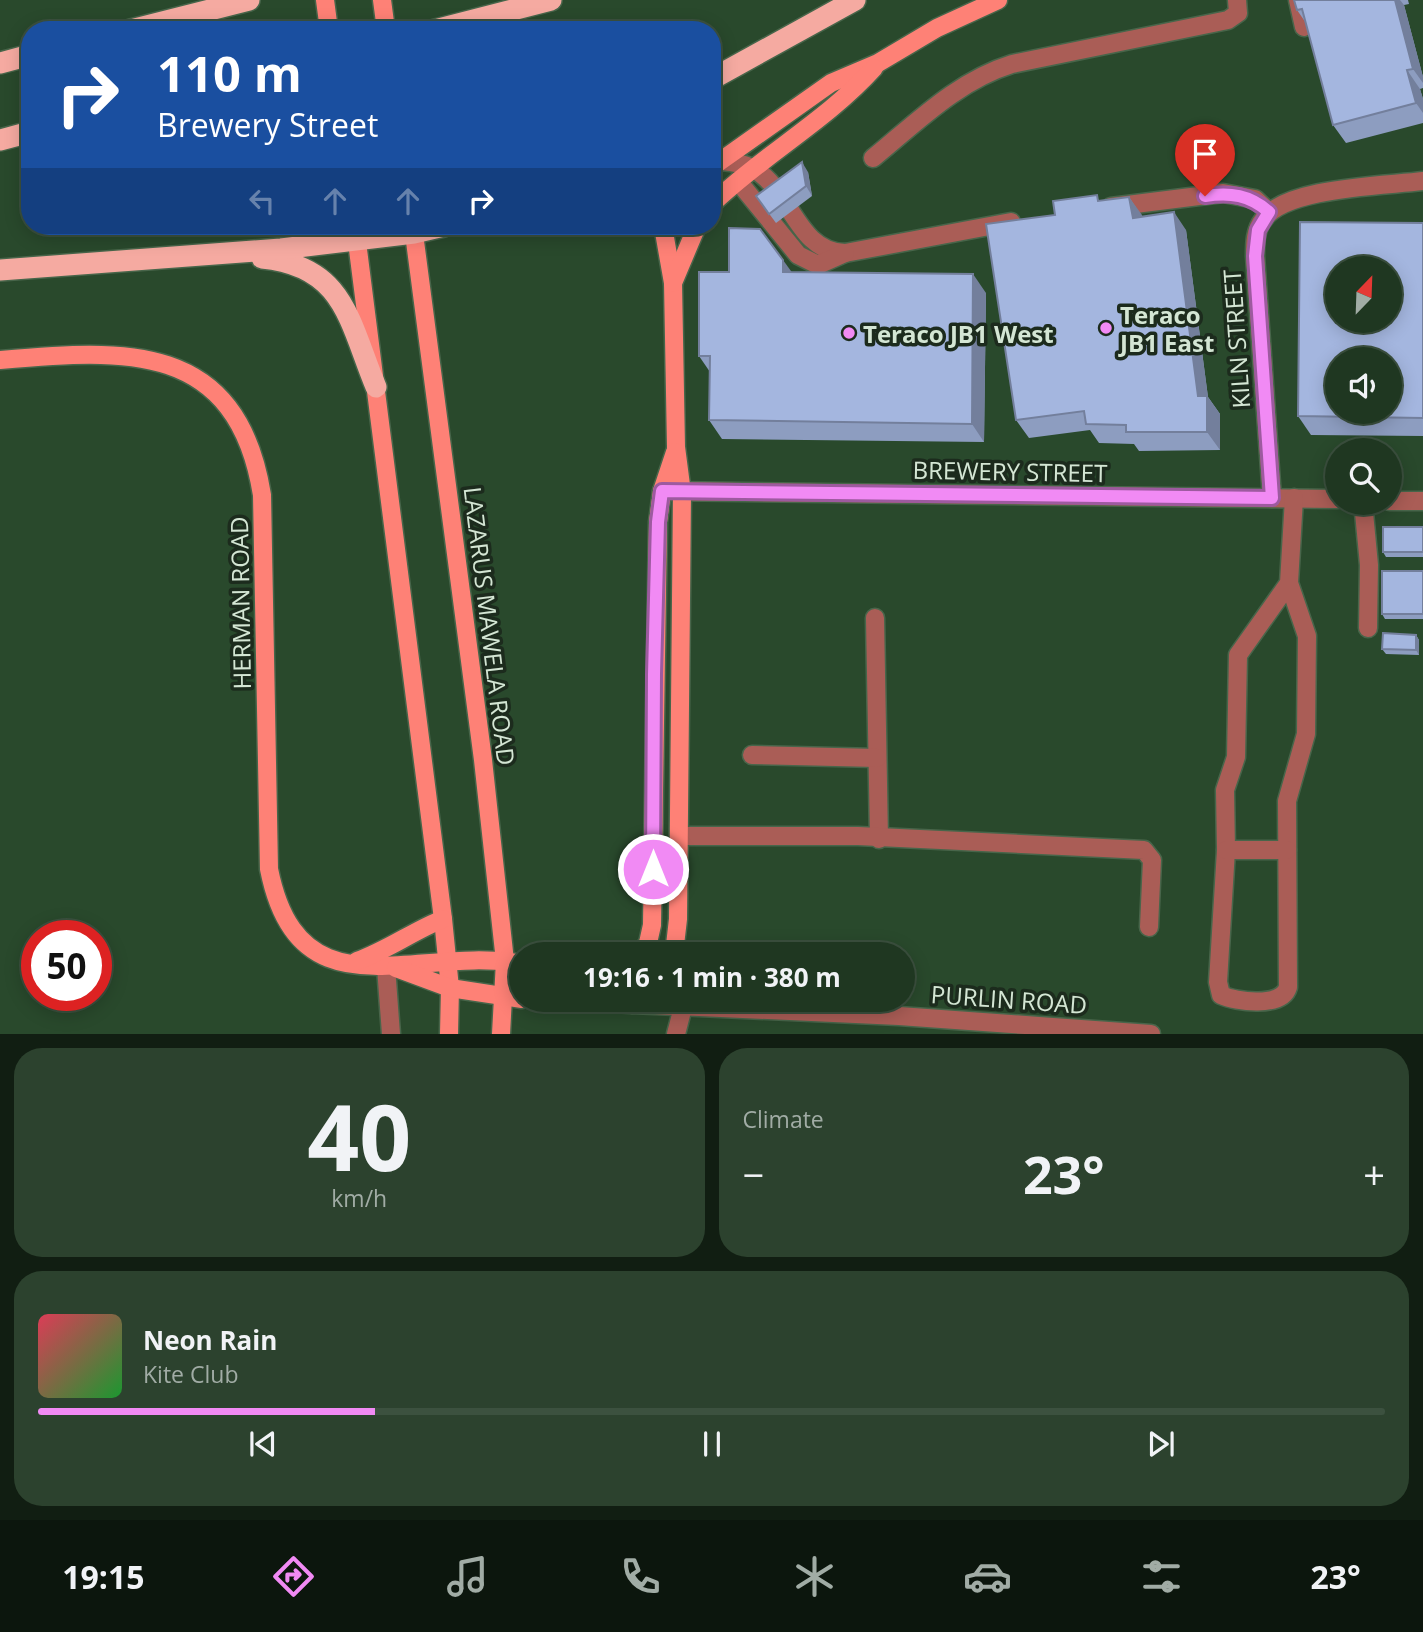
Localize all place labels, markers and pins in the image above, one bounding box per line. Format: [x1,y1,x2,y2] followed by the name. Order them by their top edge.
[1175,124,1235,196] pin
[1118,298,1214,359] place label: Teraco JB1 East
[863,317,1054,350] place label: Teraco JB1 West
[1098,320,1114,336] marker: Teraco JB1 East
[841,325,857,341] marker: Teraco JB1 West

